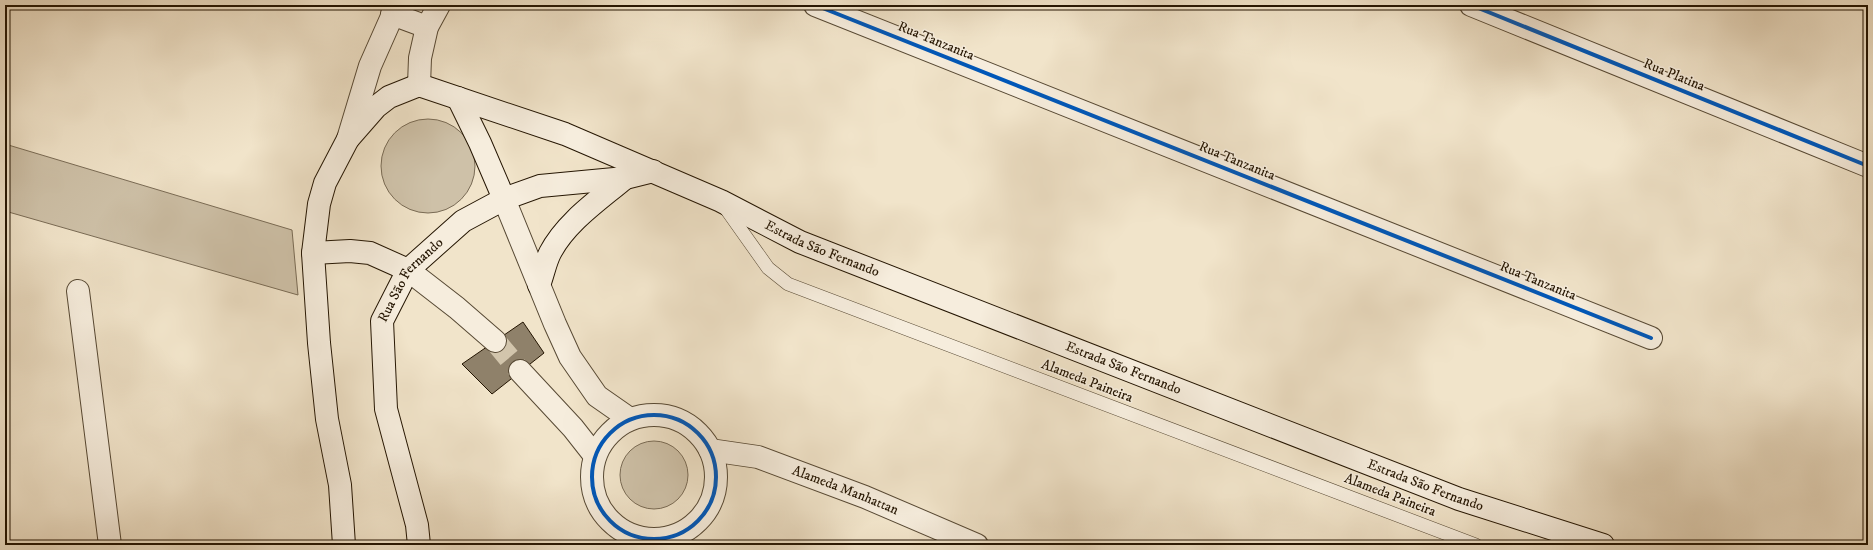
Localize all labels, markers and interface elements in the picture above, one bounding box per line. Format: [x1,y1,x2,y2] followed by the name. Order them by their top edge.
[895,17,977,65] street label: Rua Tanzanita
[1641,55,1707,95] street label: Rua Platina
[1196,137,1278,185] street label: Rua Tanzanita
[762,216,882,281] street label: Estrada São Fernando
[374,234,447,325] street label: Rua São Fernando
[1497,257,1579,305] street label: Rua Tanzanita
[1063,337,1184,399] street label: Estrada São Fernando
[1039,355,1135,407] street label: Alameda Paineira
[1365,455,1486,515] street label: Estrada São Fernando
[790,462,902,520] street label: Alameda Manhattan
[1342,469,1438,521] street label: Alameda Paineira

